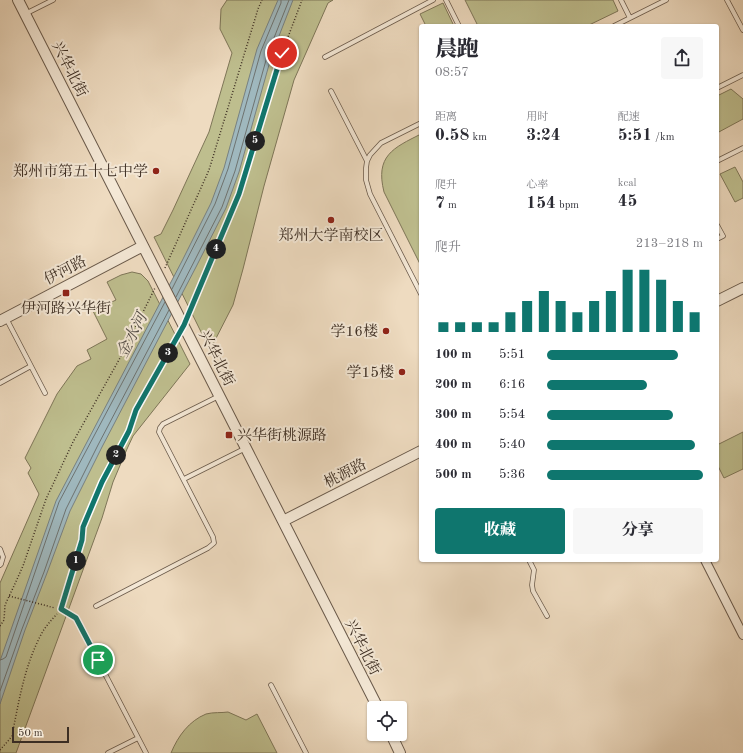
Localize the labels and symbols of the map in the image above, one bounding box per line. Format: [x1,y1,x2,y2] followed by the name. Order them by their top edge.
[265,36,299,70] pin
[48,39,91,100] street label: 兴华北街
[245,131,265,151] pin: 5
[13,163,148,180] place label: 郑州市第五十七中学
[151,166,161,176] marker: 郑州市第五十七中学
[326,215,336,225] marker: 郑州大学南校区
[278,227,384,244] place label: 郑州大学南校区
[206,239,226,259] pin: 4
[41,253,89,288] street label: 伊河路
[61,288,71,298] marker: 伊河路兴华街
[21,300,111,317] place label: 伊河路兴华街
[113,307,152,361] water label: 金水河
[331,323,378,340] place label: 学16楼
[381,326,391,336] marker: 学16楼
[195,328,238,389] street label: 兴华北街
[158,343,178,363] pin: 3
[347,364,394,381] place label: 学15楼
[397,367,407,377] marker: 学15楼
[237,427,327,444] place label: 兴华街桃源路
[224,430,234,440] marker: 兴华街桃源路
[106,445,126,465] pin: 2
[321,456,369,491] street label: 桃源路
[66,551,86,571] pin: 1
[341,617,384,678] street label: 兴华北街
[81,643,115,677] pin
[12,725,69,744] scale bar

